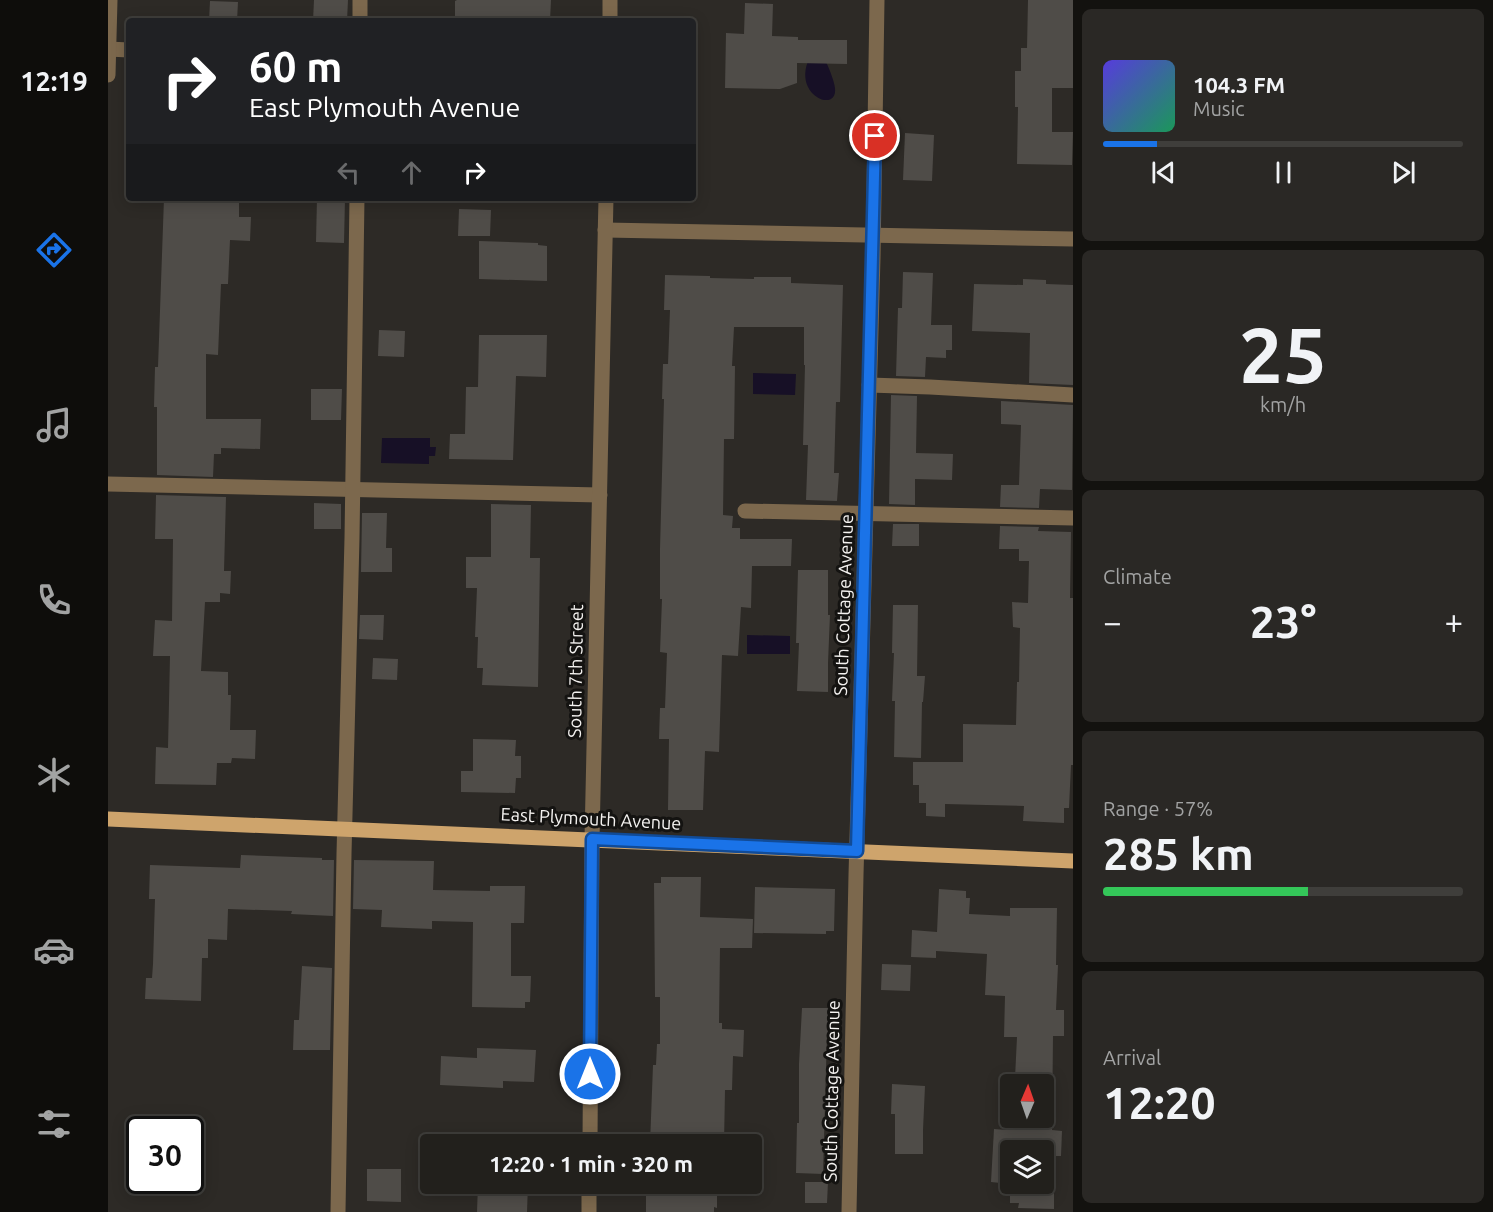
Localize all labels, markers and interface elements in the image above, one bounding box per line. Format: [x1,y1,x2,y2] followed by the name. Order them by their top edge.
[150,42,228,120] icon: right
[249,43,343,90] text: 60 m
[20,66,88,96] text: 12:19
[1193,72,1285,97] text: 104.3 FM
[249,92,520,122] text: East Plymouth Avenue
[1193,97,1245,120] text: Music
[849,110,900,161] pin
[858,119,891,152] icon: arrive
[332,156,365,189] icon: left
[395,156,428,189] icon: ahead
[458,156,491,189] icon: right
[1147,156,1180,189] icon: previous
[1267,156,1300,189] icon: pause
[1387,156,1420,189] icon: next
[33,229,75,271] icon: directions
[1239,310,1327,398] text: 25
[1260,393,1306,416] text: km/h
[33,404,75,446] icon: music
[830,514,856,696] street label: South Cottage Avenue
[1103,565,1172,588] text: Climate
[33,579,75,621] icon: phone
[1250,596,1316,647] text: 23°
[1103,603,1122,640] text: −
[1444,603,1463,640] text: +
[564,604,586,738] street label: South 7th Street
[33,754,75,796] icon: climate
[1103,797,1213,820] text: Range · 57%
[500,803,682,833] street label: East Plymouth Avenue
[1103,828,1254,879] text: 285 km
[33,929,75,971] icon: car
[819,1000,843,1182] street label: South Cottage Avenue
[558,1042,622,1106] position arrow
[1103,1046,1161,1069] text: Arrival
[1000,1074,1054,1128] north arrow
[1000,1074,1054,1194] map controls
[1103,1077,1216,1128] text: 12:20
[33,1103,75,1145] icon: filters
[126,1116,204,1194] speed limit sign: 30
[1000,1140,1054,1194] button: layers
[489,1151,693,1176] text: 12:20 · 1 min · 320 m

